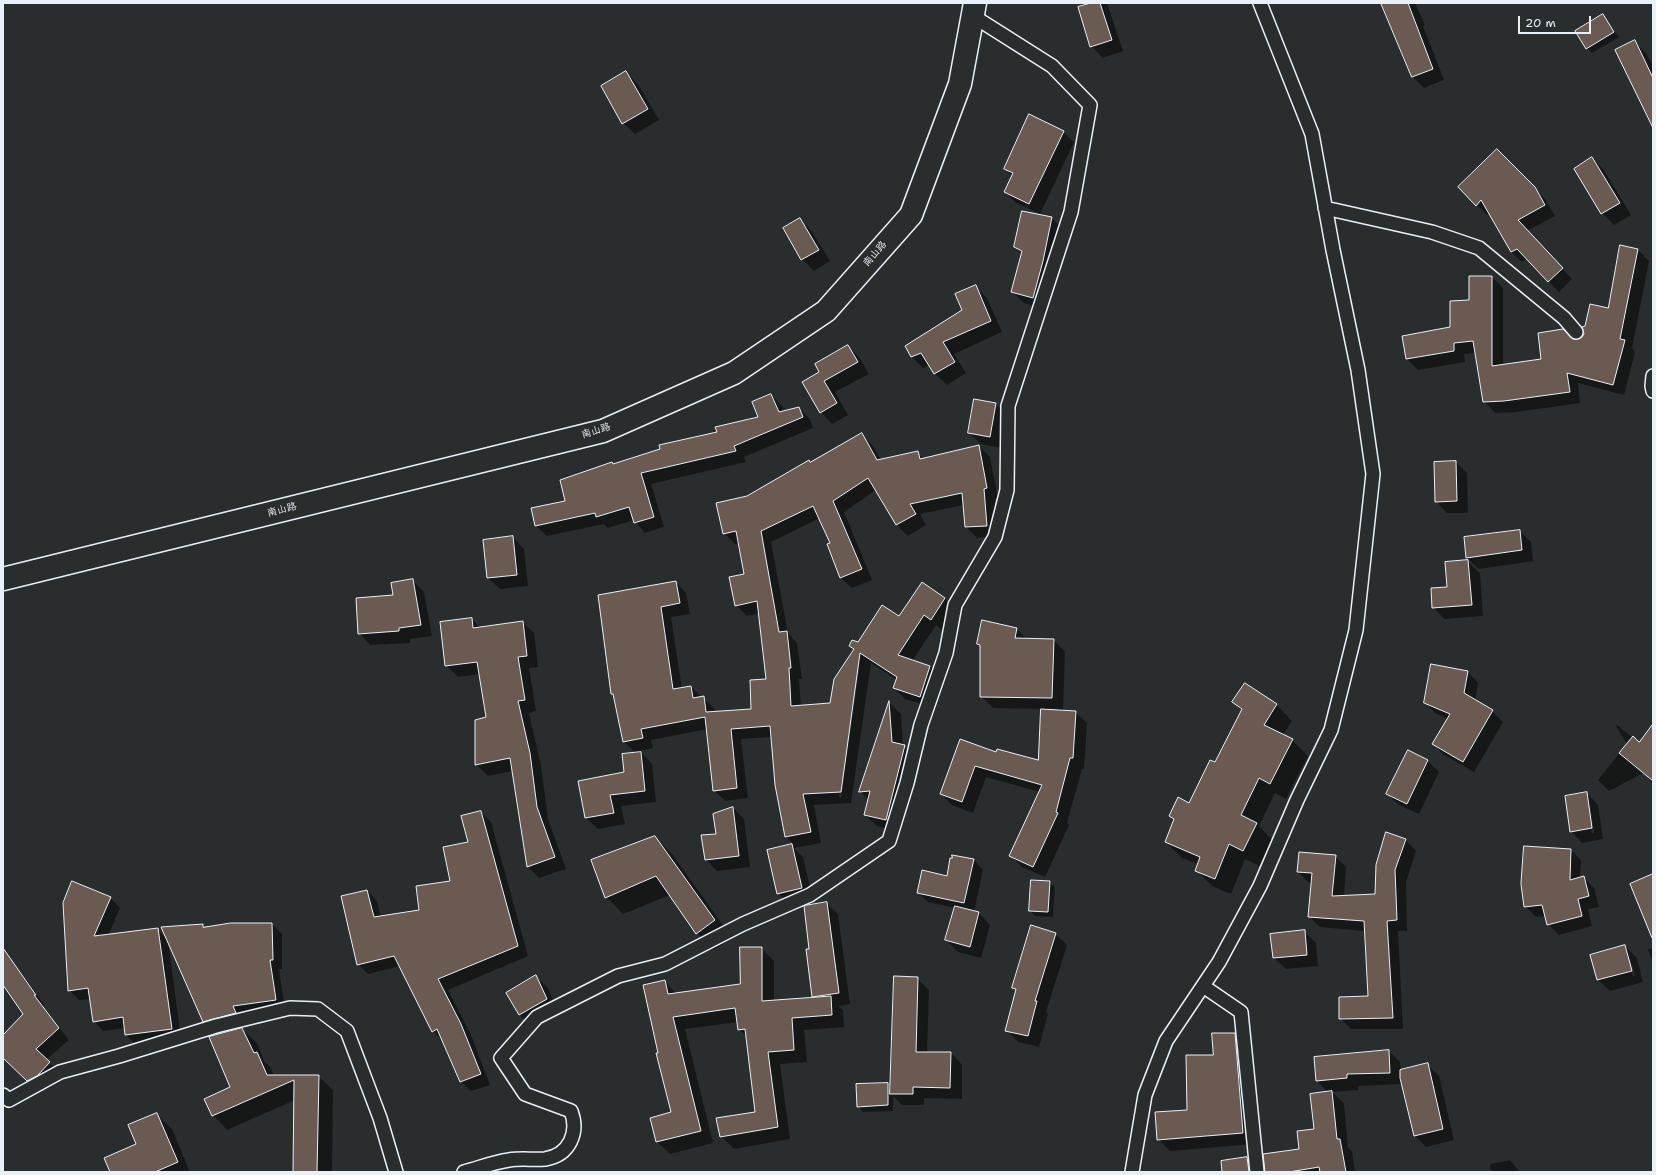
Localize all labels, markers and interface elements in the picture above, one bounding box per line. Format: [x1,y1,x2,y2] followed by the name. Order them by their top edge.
[1520,8,1593,34] scale bar
[1525,15,1556,31] text: 20 m
[861,239,889,269] street label: 南山路
[580,421,612,441] street label: 南山路
[266,501,298,519] street label: 南山路

